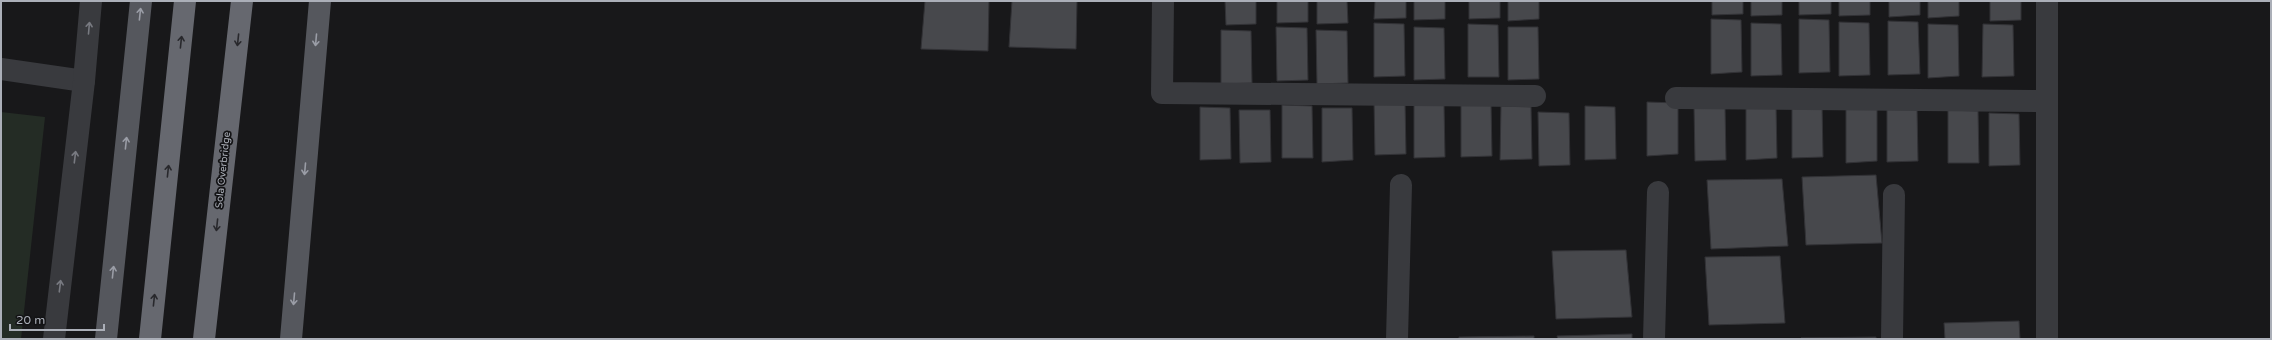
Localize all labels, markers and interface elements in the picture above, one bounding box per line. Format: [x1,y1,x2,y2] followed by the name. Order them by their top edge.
[136,8,143,21] one-way arrow
[85,22,92,35] one-way arrow
[234,33,242,46] one-way arrow
[313,33,320,46] one-way arrow
[177,36,185,49] one-way arrow
[213,131,233,209] street label: Sola Overbridge
[123,137,130,150] one-way arrow
[71,151,79,164] one-way arrow
[302,162,309,175] one-way arrow
[164,165,171,178] one-way arrow
[213,218,221,231] one-way arrow
[109,266,117,279] one-way arrow
[56,280,64,293] one-way arrow
[291,292,298,305] one-way arrow
[151,294,158,307] one-way arrow
[10,306,104,332] scale bar
[16,313,45,327] text: 20 m

